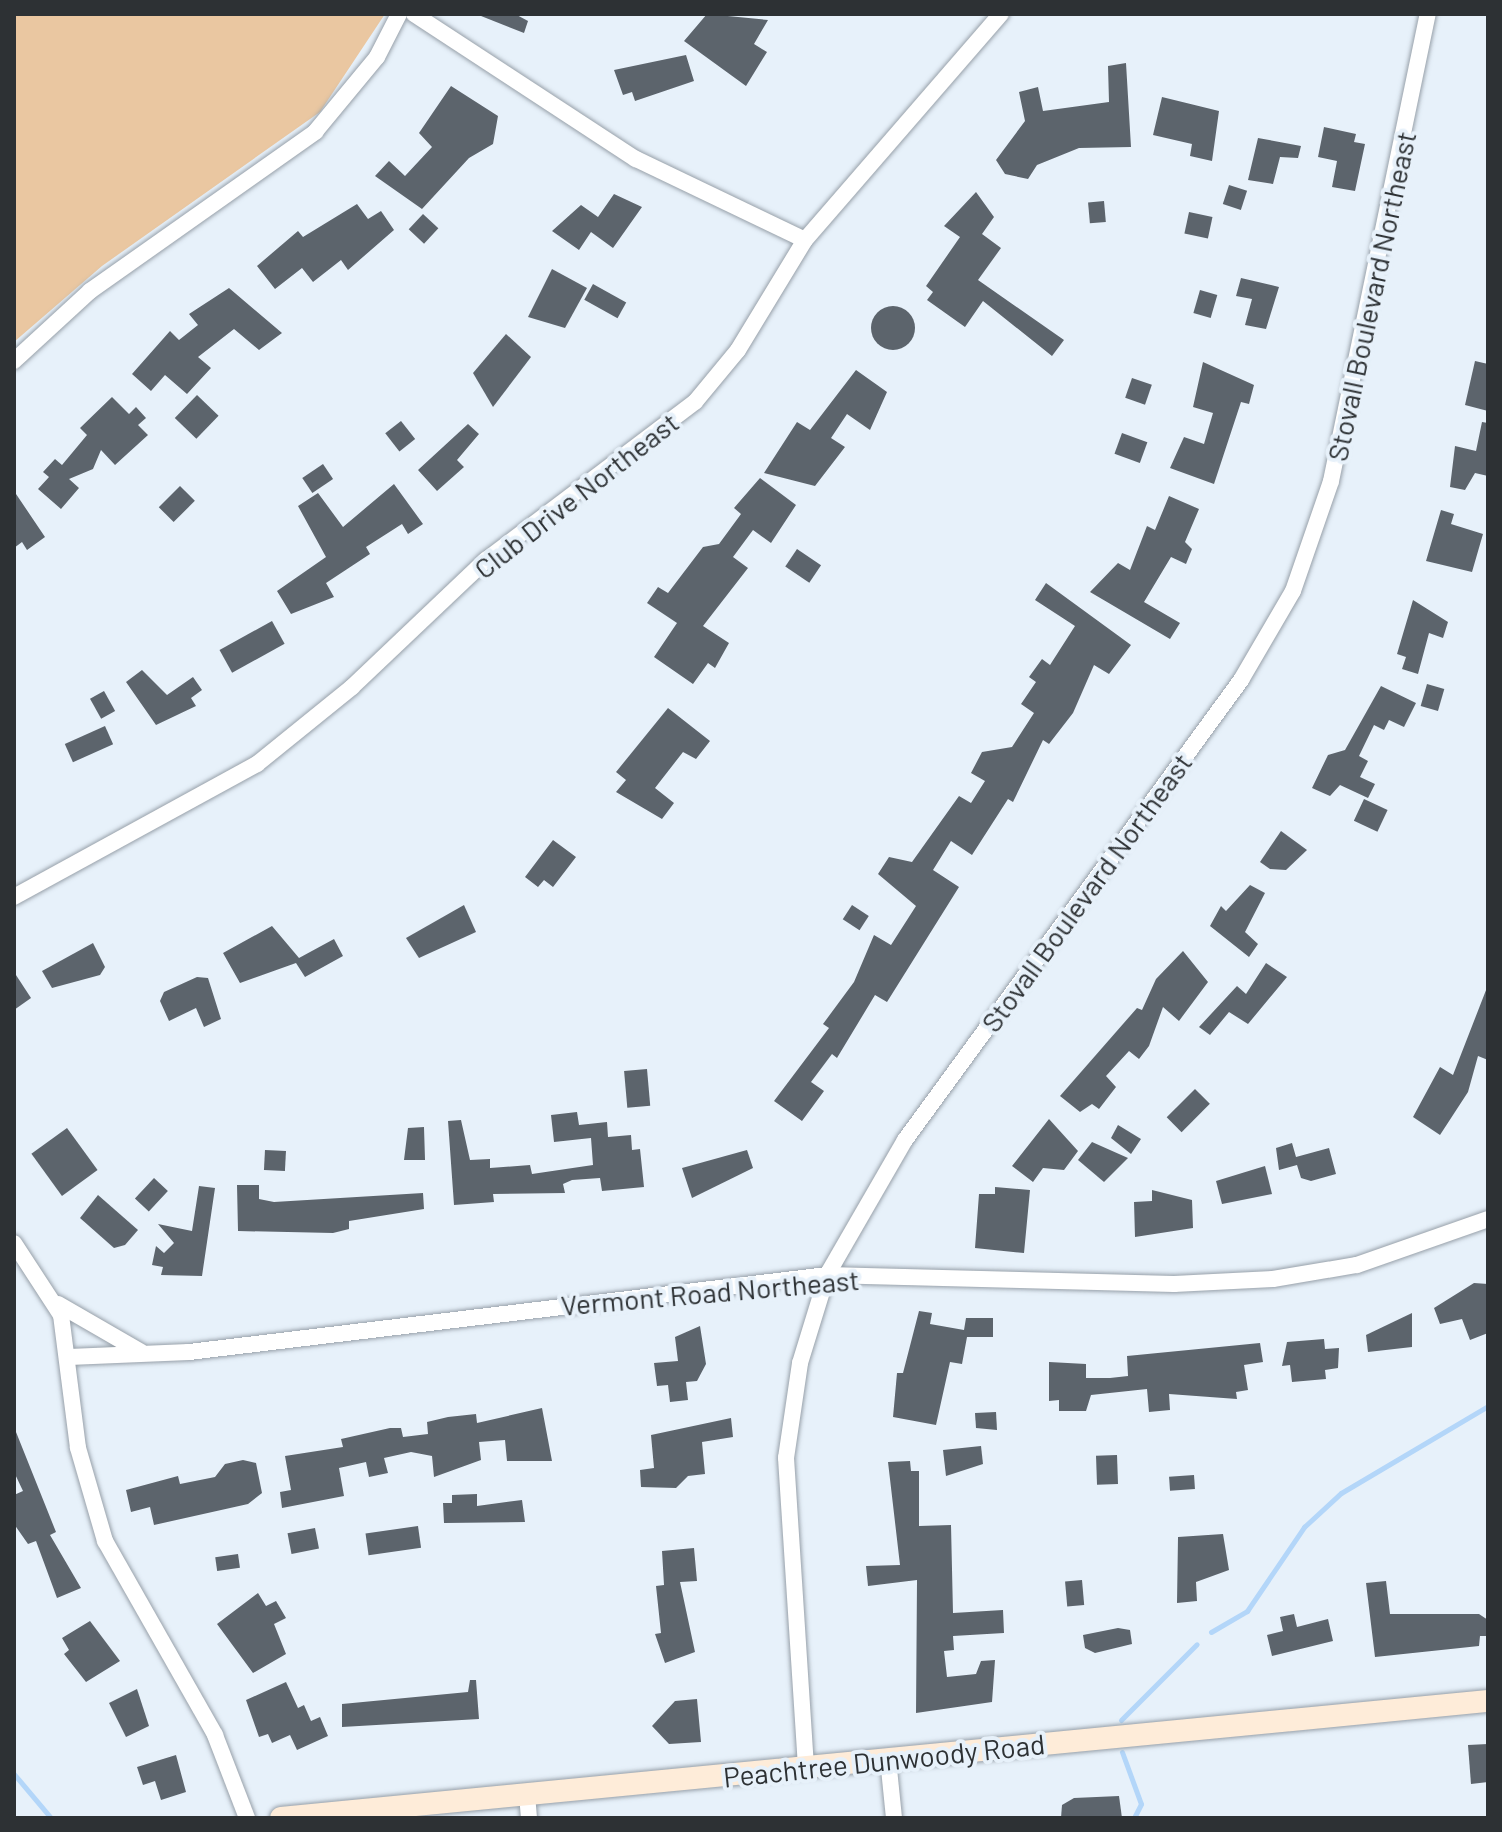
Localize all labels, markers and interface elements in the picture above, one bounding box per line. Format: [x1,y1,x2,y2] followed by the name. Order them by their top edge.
[1320,128,1422,464] street label: Stovall Boulevard Northeast
[467,405,685,585] street label: Club Drive Northeast
[974,746,1198,1038] street label: Stovall Boulevard Northeast
[559,1262,861,1322] street label: Vermont Road Northeast
[722,1726,1046,1794] street label: Peachtree Dunwoody Road

